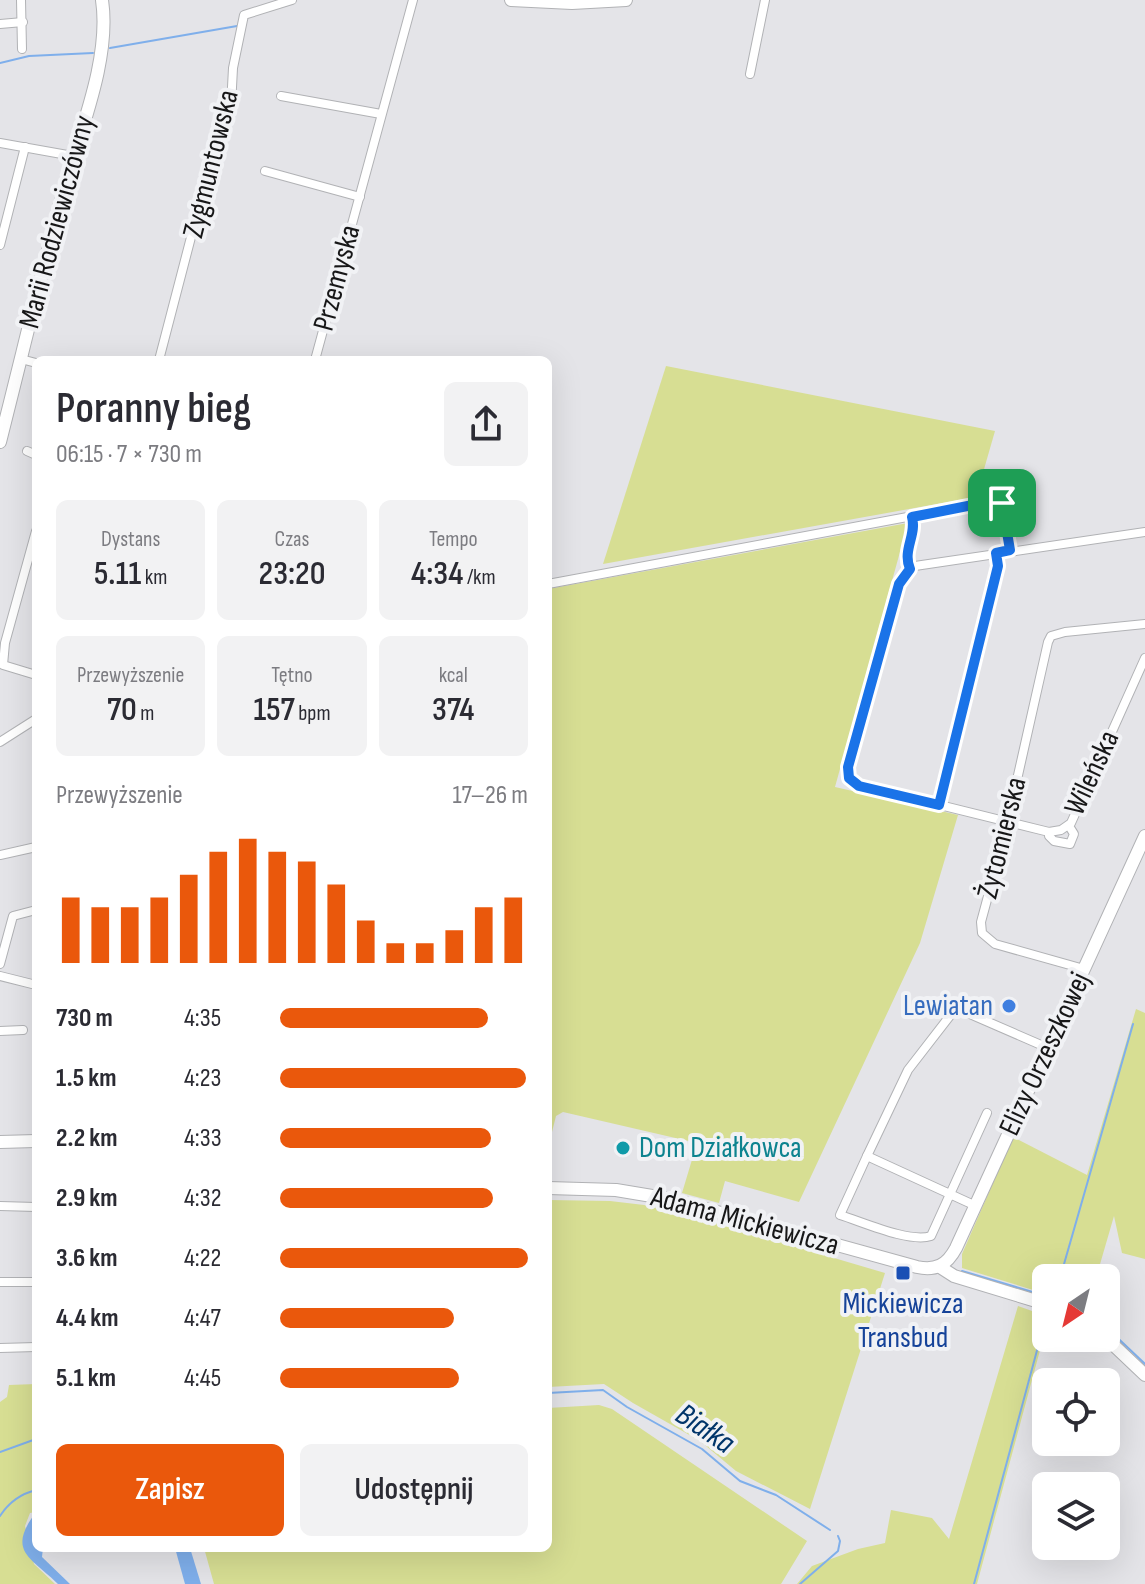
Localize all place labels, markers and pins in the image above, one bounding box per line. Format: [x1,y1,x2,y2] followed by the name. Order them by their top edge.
[968,469,1036,537] pin
[903,988,993,1024] place label: Lewiatan
[1000,997,1018,1015] marker: Lewiatan
[639,1130,802,1166] place label: Dom Działkowca
[614,1139,632,1157] marker: Dom Działkowca
[894,1264,912,1282] marker: Mickiewicza Transbud
[843,1286,963,1356] place label: Mickiewicza Transbud

